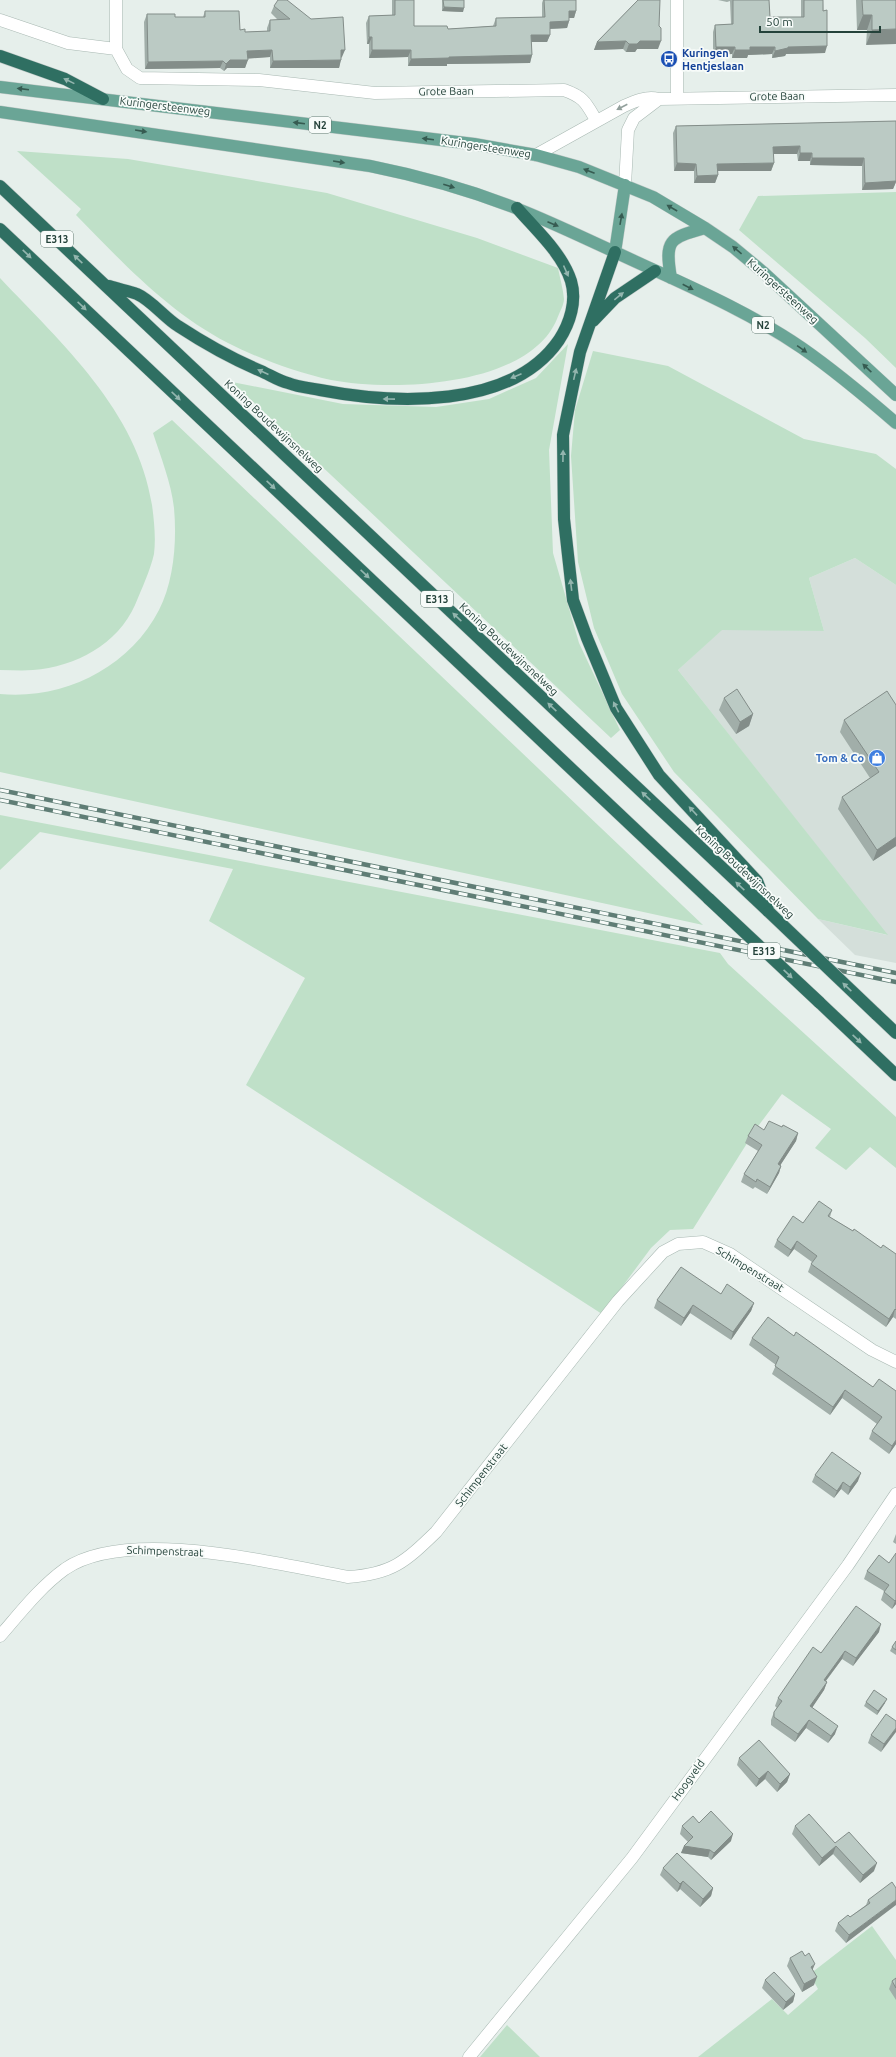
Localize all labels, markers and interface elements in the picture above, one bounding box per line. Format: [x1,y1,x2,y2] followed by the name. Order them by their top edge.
[760,8,880,34] scale bar
[766,15,793,28] text: 50 m
[682,47,744,72] place label: Kuringen Hentjeslaan
[659,49,679,69] bus stop icon: Kuringen Hentjeslaan
[63,78,74,84] one-way arrow
[418,85,474,97] street label: Grote Baan
[17,86,29,92] one-way arrow
[749,90,805,102] street label: Grote Baan
[119,94,211,118] street label: Kuringersteenweg
[616,104,627,110] one-way arrow
[309,117,331,133] road number: N2
[293,120,305,126] one-way arrow
[135,128,147,134] one-way arrow
[440,134,532,160] street label: Kuringersteenweg
[422,136,434,142] one-way arrow
[333,159,345,165] one-way arrow
[583,167,595,173] one-way arrow
[443,183,455,189] one-way arrow
[666,204,678,211] one-way arrow
[618,213,624,225] one-way arrow
[547,221,558,227] one-way arrow
[41,231,73,247] road number: E313
[732,246,742,255] one-way arrow
[22,250,32,259] one-way arrow
[73,254,83,263] one-way arrow
[745,256,821,326] street label: Kuringersteenweg
[563,265,570,277] one-way arrow
[683,284,694,290] one-way arrow
[613,292,624,300] one-way arrow
[77,302,87,311] one-way arrow
[752,317,774,333] road number: N2
[797,345,807,353] one-way arrow
[862,364,873,373] one-way arrow
[573,368,579,380] one-way arrow
[257,369,269,375] one-way arrow
[510,373,522,379] one-way arrow
[222,377,326,475] street label: Koning Boudewijnsnelweg
[171,391,181,401] one-way arrow
[382,396,395,402] one-way arrow
[559,450,566,462] one-way arrow
[266,480,276,490] one-way arrow
[360,569,370,579] one-way arrow
[568,579,574,591] one-way arrow
[421,591,453,607] road number: E313
[457,600,561,698] street label: Koning Boudewijnsnelweg
[452,613,462,622] one-way arrow
[613,701,619,713] one-way arrow
[547,702,557,712] one-way arrow
[867,748,887,768] shop icon: Tom & Co
[816,752,864,764] place label: Tom & Co
[641,791,651,801] one-way arrow
[688,806,697,816] one-way arrow
[693,823,797,921] street label: Koning Boudewijnsnelweg
[735,881,746,890] one-way arrow
[748,943,780,959] road number: E313
[784,969,793,978] one-way arrow
[842,982,852,992] one-way arrow
[852,1034,862,1043] one-way arrow
[714,1244,787,1294] street label: Schimpenstraat
[453,1440,510,1509] street label: Schimpenstraat
[126,1544,204,1558] street label: Schimpenstraat
[669,1757,707,1803] street label: Hoogveld

